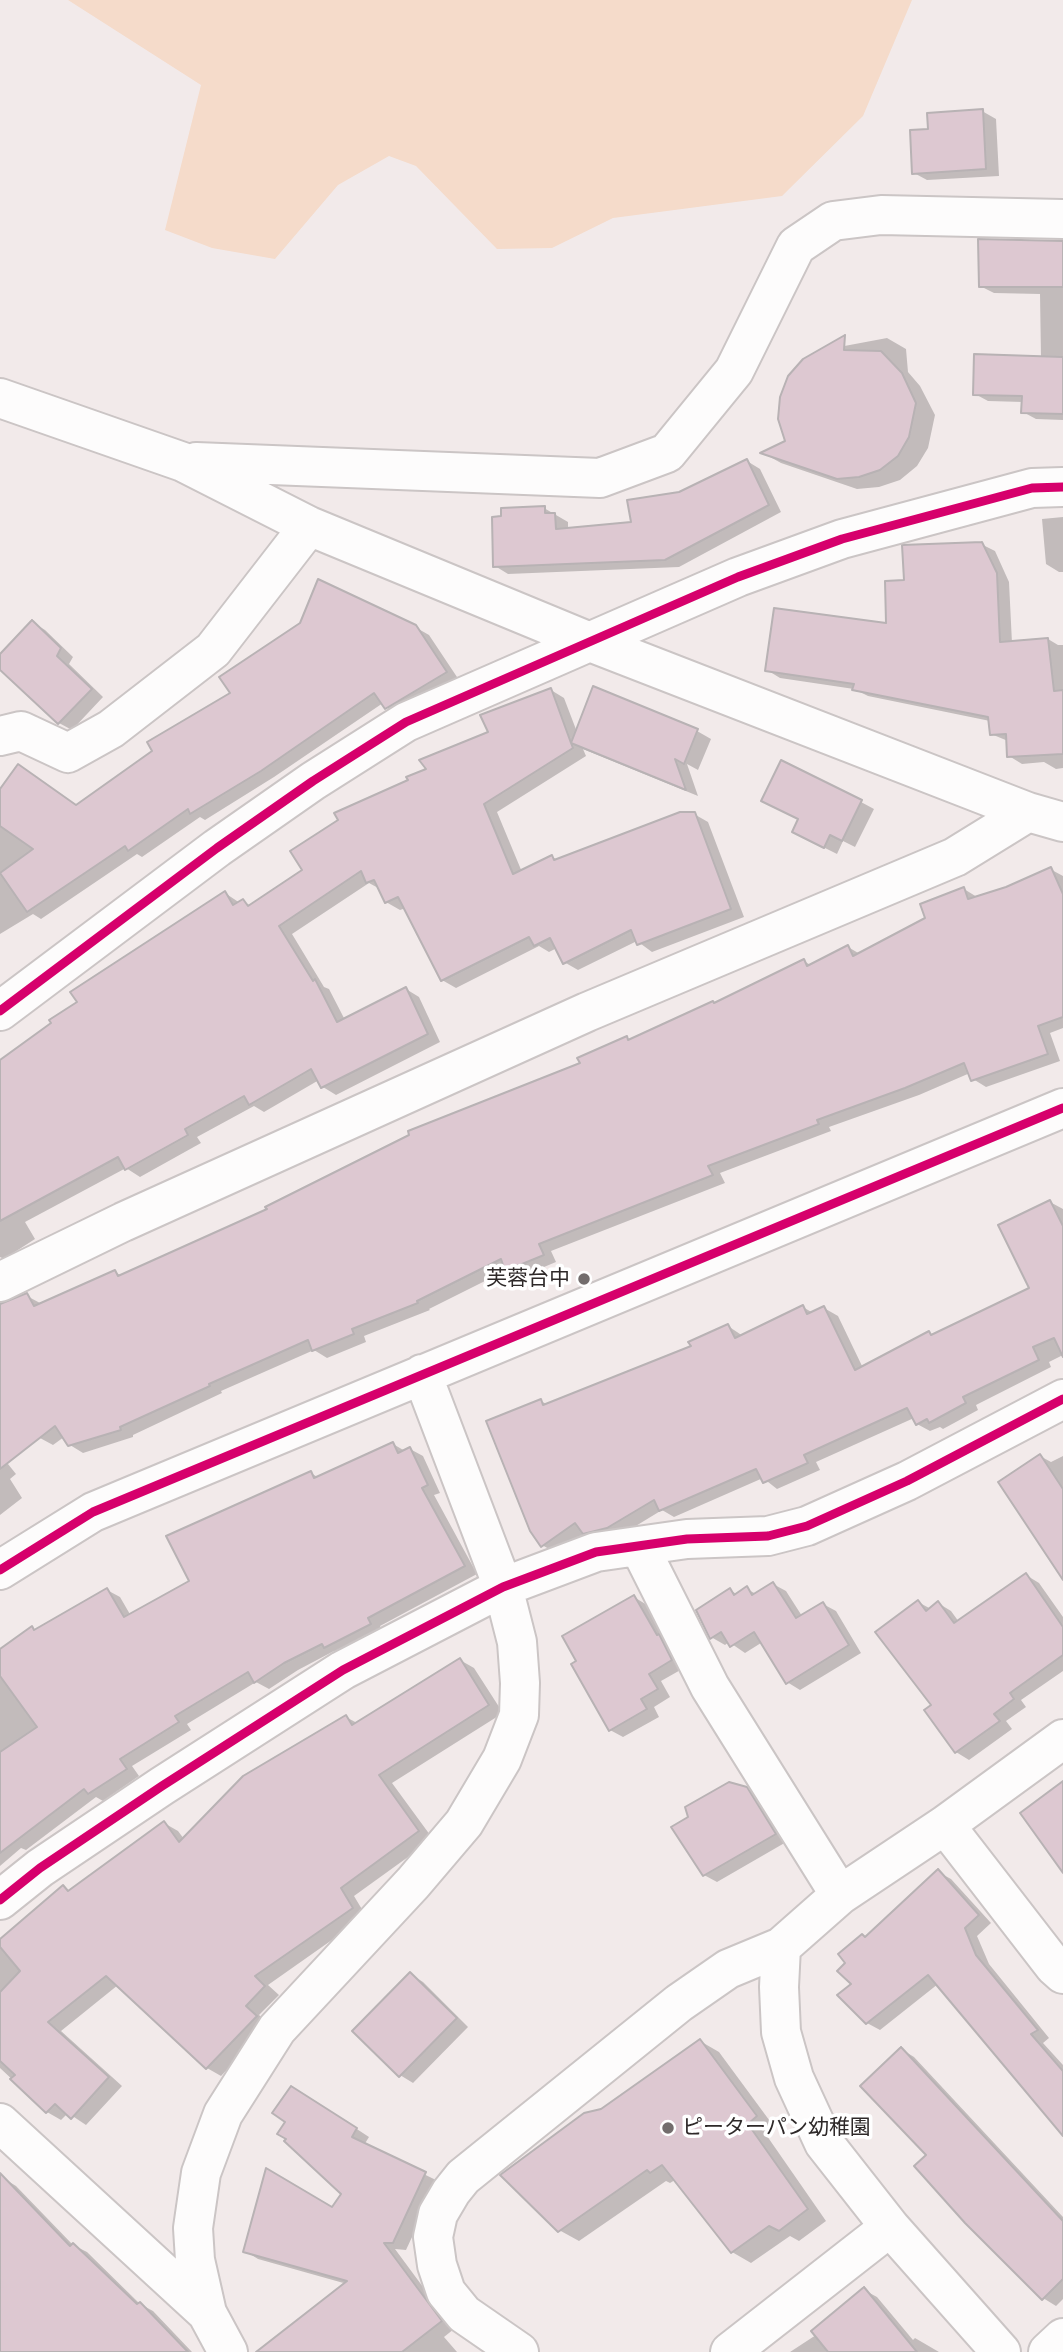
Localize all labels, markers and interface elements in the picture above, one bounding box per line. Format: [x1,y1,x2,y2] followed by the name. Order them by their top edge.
[486,1266,570,1292] place label: 芙蓉台中
[576,1271,592,1287] marker: 芙蓉台中
[682,2115,871,2141] place label: ピーターパン幼稚園
[660,2120,676,2136] marker: ピーターパン幼稚園

